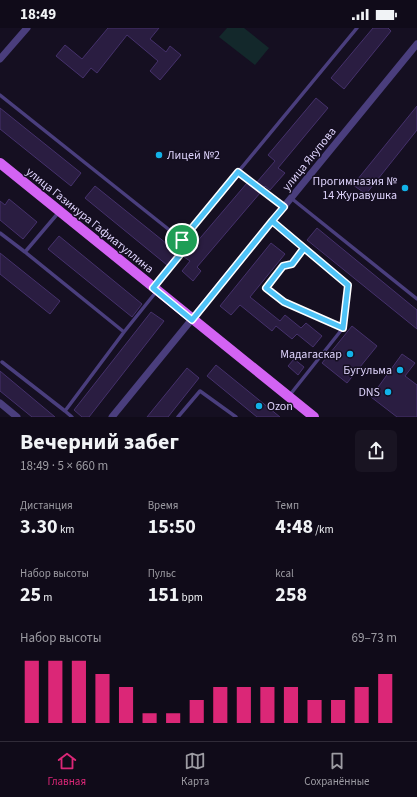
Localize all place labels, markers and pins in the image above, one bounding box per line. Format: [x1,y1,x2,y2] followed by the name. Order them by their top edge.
[167,147,220,164] place label: Лицей №2
[154,150,164,160] marker: Лицей №2
[312,173,397,204] place label: Прогимназия № 14 Журавушка
[400,183,410,193] marker: Прогимназия № 14 Журавушка
[165,223,199,257] pin
[280,346,342,363] place label: Мадагаскар
[345,349,355,359] marker: Мадагаскар
[343,362,392,379] place label: Бугульма
[395,365,405,375] marker: Бугульма
[358,384,380,401] place label: DNS
[383,387,393,397] marker: DNS
[267,398,293,415] place label: Ozon
[254,401,264,411] marker: Ozon

